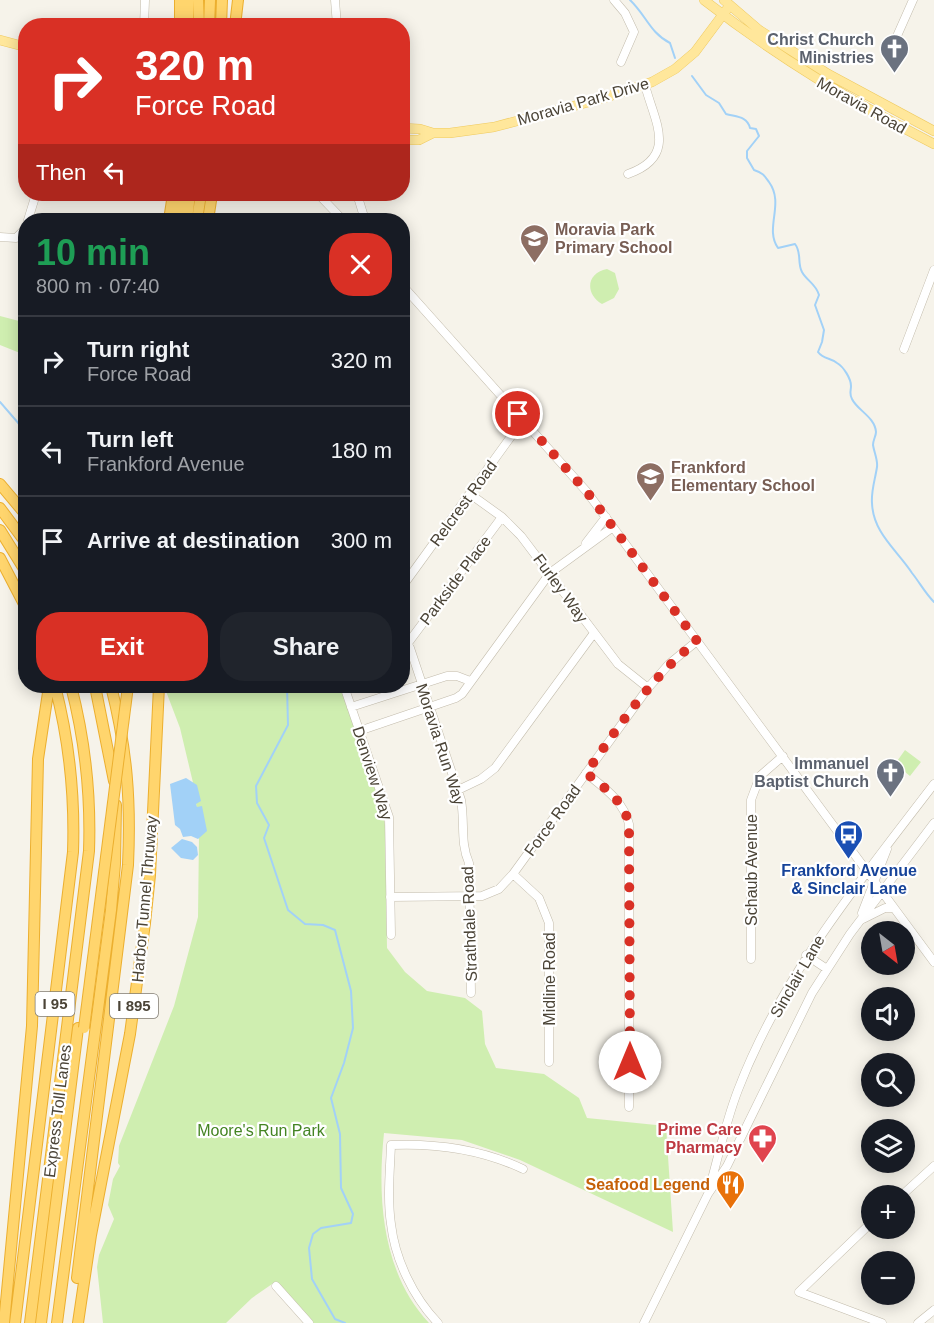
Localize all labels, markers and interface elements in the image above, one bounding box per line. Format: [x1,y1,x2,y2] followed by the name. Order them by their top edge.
[767,31,874,66] place label: Christ Church Ministries
[879,32,911,74] church icon: Christ Church Ministries
[36,42,114,120] icon: right
[135,42,254,89] text: 320 m
[814,74,909,137] street label: Moravia Road
[515,75,651,128] street label: Moravia Park Drive
[135,91,276,121] text: Force Road
[98,156,131,189] icon: left
[36,160,86,185] text: Then
[555,221,672,256] place label: Moravia Park Primary School
[518,222,550,264] school or university icon: Moravia Park Primary School
[36,232,150,273] text: 10 min
[329,233,392,296] button: close
[36,275,159,297] text: 800 m · 07:40
[87,337,189,362] text: Turn right
[36,345,69,378] icon: right
[331,348,392,373] text: 320 m
[87,363,192,385] text: Force Road
[492,388,543,439] pin
[501,397,534,430] icon: arrive
[87,427,173,452] text: Turn left
[36,435,69,468] icon: left
[331,438,392,463] text: 180 m
[87,453,245,475] text: Frankford Avenue
[427,457,500,549] street label: Relcrest Road
[671,459,815,494] place label: Frankford Elementary School
[634,460,666,502] school or university icon: Frankford Elementary School
[36,525,69,558] icon: arrive
[87,528,300,553] text: Arrive at destination
[331,528,392,553] text: 300 m
[416,532,494,628] street label: Parkside Place
[530,551,591,626] street label: Furley Way
[36,612,208,681] button: Exit
[220,612,392,681] button: Share
[413,681,468,807] street label: Moravia Run Way
[349,724,396,822] street label: Denview Way
[754,755,869,790] place label: Immanuel Baptist Church
[874,756,906,798] church icon: Immanuel Baptist Church
[521,781,584,859] street label: Force Road
[743,814,760,926] street label: Schaub Avenue
[129,815,160,983] street label: Harbor Tunnel Thruway
[833,818,865,860] bus stop icon: Frankford Avenue & Sinclair Lane
[781,862,917,897] place label: Frankford Avenue & Sinclair Lane
[459,866,480,982] street label: Strathdale Road
[861,921,915,975] north arrow
[861,921,915,1305] map controls
[541,932,558,1026] street label: Midline Road
[767,932,828,1021] street label: Sinclair Lane
[861,987,915,1041] button: sound
[36,992,74,1016] road number: I 95
[110,994,158,1018] road number: I 895
[598,1030,662,1094] position arrow
[41,1044,74,1179] street label: Express Toll Lanes
[861,1053,915,1107] button: search
[861,1119,915,1173] button: layers
[658,1121,742,1156] place label: Prime Care Pharmacy
[197,1122,326,1139] park label: Moore's Run Park
[747,1122,779,1164] pharmacy icon: Prime Care Pharmacy
[715,1168,747,1210] restaurant icon: Seafood Legend
[586,1176,710,1193] place label: Seafood Legend
[861,1185,915,1239] button: +
[861,1251,915,1305] button: −

